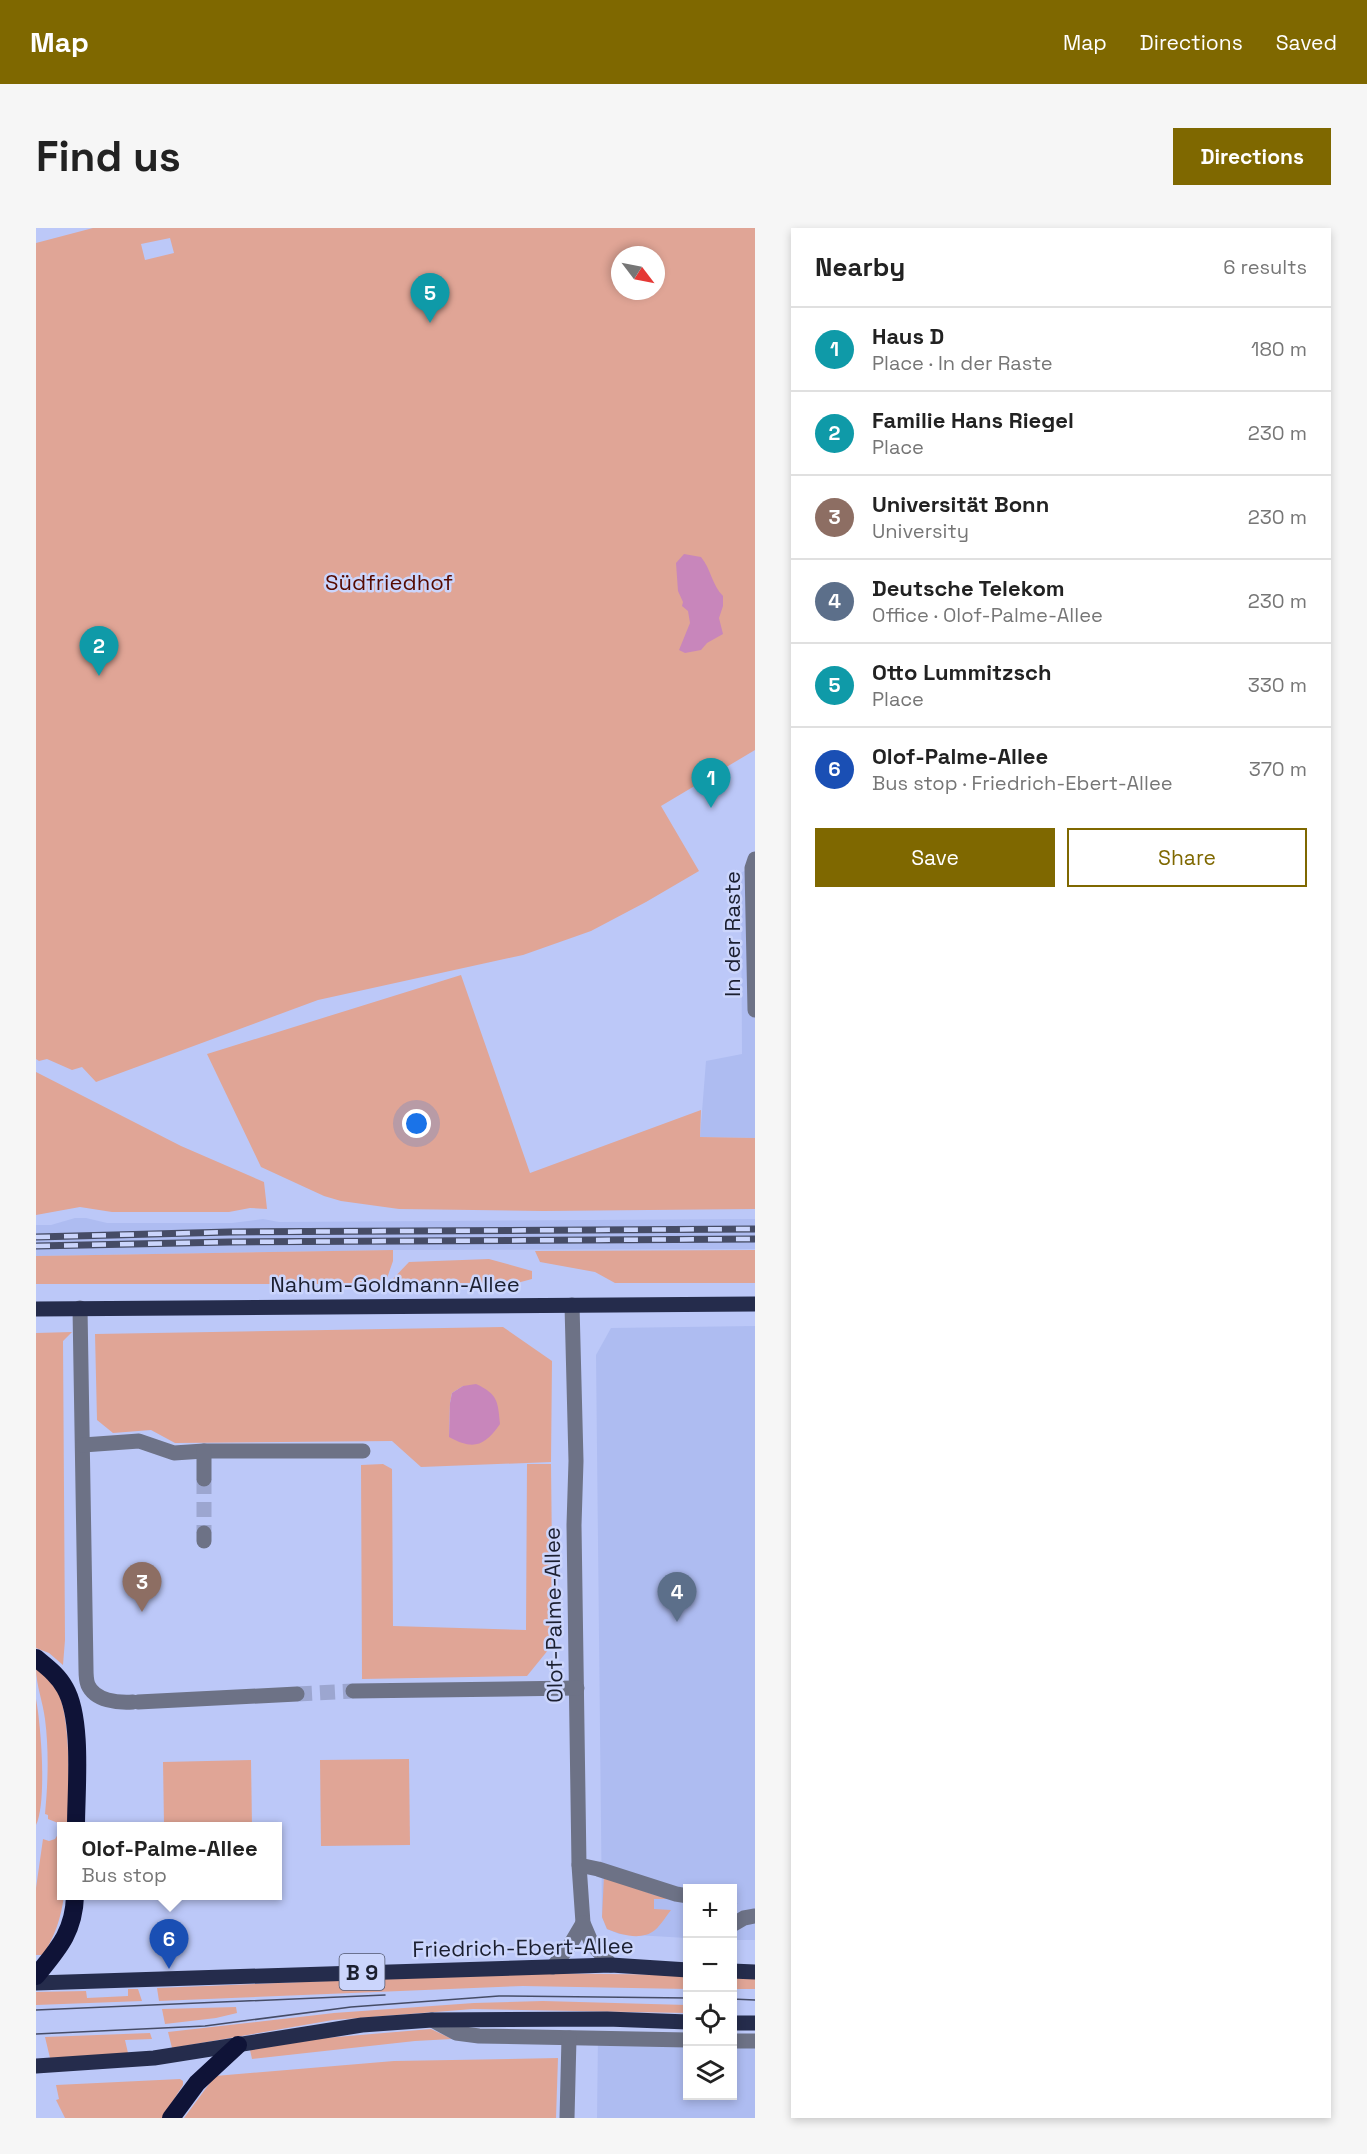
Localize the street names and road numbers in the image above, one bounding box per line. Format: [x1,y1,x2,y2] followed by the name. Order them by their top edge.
[718,871,746,997] street label: In der Raste
[270,1270,520,1298] street label: Nahum-Goldmann-Allee
[537,1527,569,1703] street label: Olof-Palme-Allee
[412,1931,634,1963] street label: Friedrich-Ebert-Allee
[340,1954,384,1990] road number: B 9

